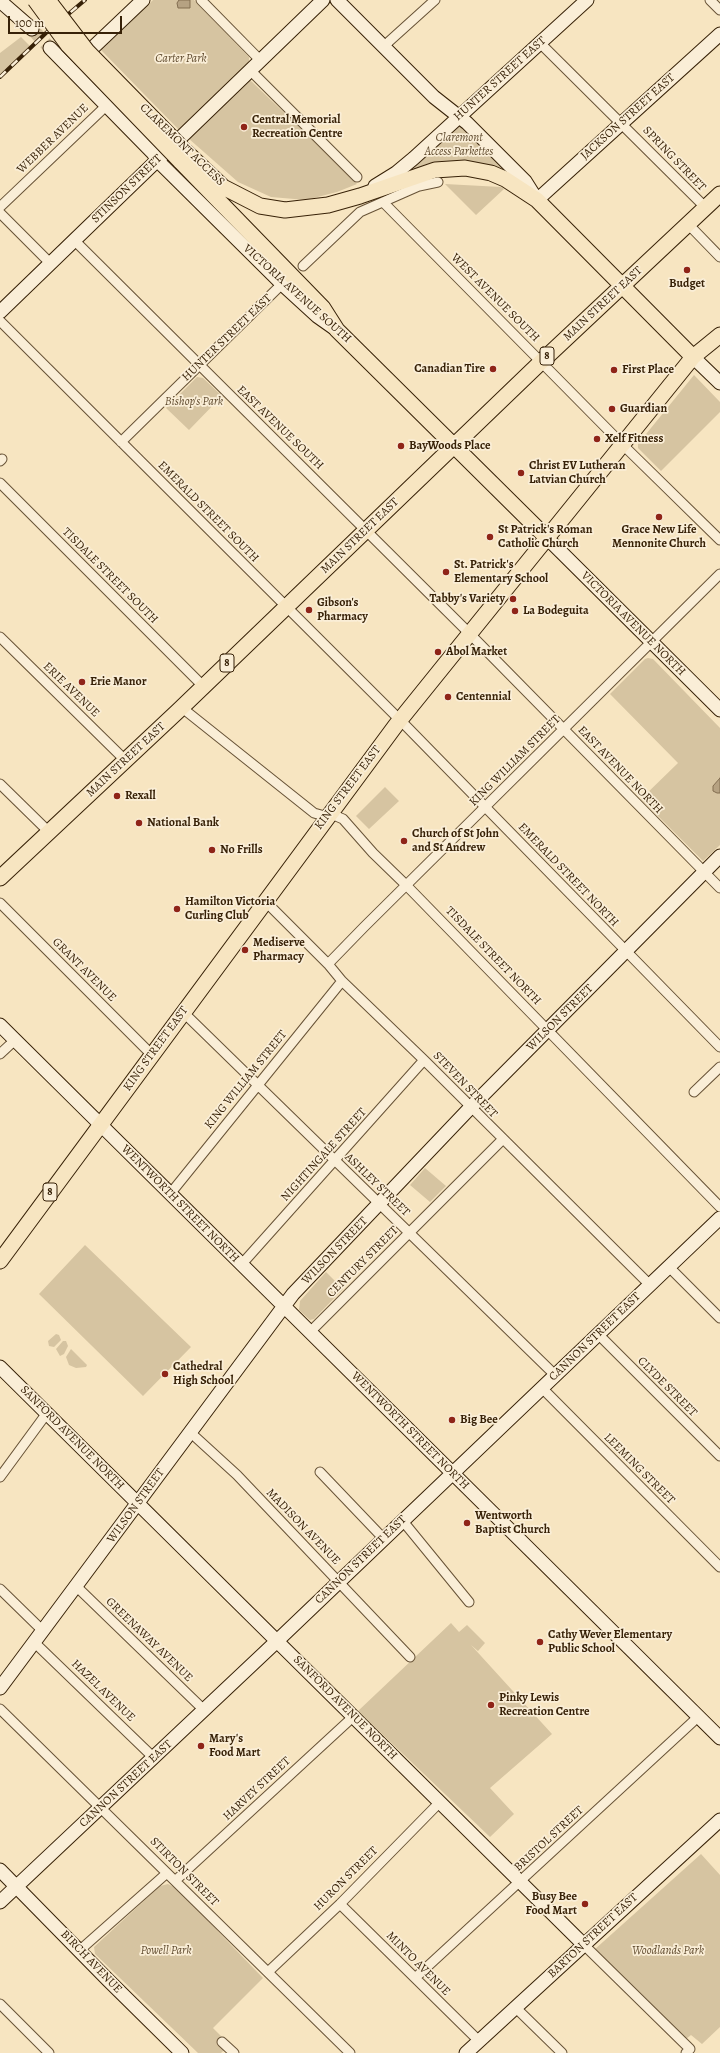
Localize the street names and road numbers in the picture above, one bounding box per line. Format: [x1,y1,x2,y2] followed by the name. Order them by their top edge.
[451,34,549,124] street label: HUNTER STREET EAST
[578,71,678,163] street label: JACKSON STREET EAST
[14,101,92,177] street label: WEBBER AVENUE
[137,101,227,189] street label: CLAREMONT ACCESS
[639,124,709,194] street label: SPRING STREET
[89,152,165,226] street label: STINSON STREET
[240,242,354,346] street label: VICTORIA AVENUE SOUTH
[448,251,542,345] street label: WEST AVENUE SOUTH
[560,264,646,344] street label: MAIN STREET EAST
[179,291,275,385] street label: HUNTER STREET EAST
[540,347,554,365] road number: 8
[234,383,326,473] street label: EAST AVENUE SOUTH
[154,458,262,566] street label: EMERALD STREET SOUTH
[318,495,402,577] street label: MAIN STREET EAST
[59,525,161,627] street label: TISDALE STREET SOUTH
[578,569,688,679] street label: VICTORIA AVENUE NORTH
[220,654,234,672] road number: 8
[40,659,102,721] street label: ERIE AVENUE
[466,712,564,810] street label: KING WILLIAM STREET
[83,720,169,800] street label: MAIN STREET EAST
[574,723,666,817] street label: EAST AVENUE NORTH
[312,743,384,833] street label: KING STREET EAST
[515,820,621,930] street label: EMERALD STREET NORTH
[442,904,544,1008] street label: TISDALE STREET NORTH
[49,935,119,1005] street label: GRANT AVENUE
[524,982,596,1054] street label: WILSON STREET
[120,1004,192,1094] street label: KING STREET EAST
[202,1028,290,1132] street label: KING WILLIAM STREET
[430,1049,500,1121] street label: STEVEN STREET
[278,1105,370,1205] street label: NIGHTINGALE STREET
[118,1142,242,1266] street label: WENTWORTH STREET NORTH
[341,1150,413,1220] street label: ASHLEY STREET
[43,1183,57,1201] road number: 8
[299,1214,371,1288] street label: WILSON STREET
[324,1223,402,1301] street label: CENTURY STREET
[546,1290,644,1384] street label: CANNON STREET EAST
[634,1354,700,1420] street label: CLYDE STREET
[348,1369,472,1493] street label: WENTWORTH STREET NORTH
[17,1383,127,1493] street label: SANFORD AVENUE NORTH
[600,1430,678,1508] street label: LEEMING STREET
[104,1466,168,1546] street label: WILSON STREET
[263,1486,343,1568] street label: MADISON AVENUE
[312,1513,410,1607] street label: CANNON STREET EAST
[102,1595,196,1685] street label: GREENAWAY AVENUE
[290,1653,400,1763] street label: SANFORD AVENUE NORTH
[68,1657,138,1725] street label: HAZEL AVENUE
[77,1737,175,1831] street label: CANNON STREET EAST
[220,1754,294,1824] street label: HARVEY STREET
[511,1803,587,1875] street label: BRISTOL STREET
[147,1835,221,1909] street label: STIRTON STREET
[311,1844,381,1914] street label: HURON STREET
[545,1891,641,1981] street label: BARTON STREET EAST
[57,1927,125,1997] street label: BIRCH AVENUE
[383,1929,453,1999] street label: MINTO AVENUE

